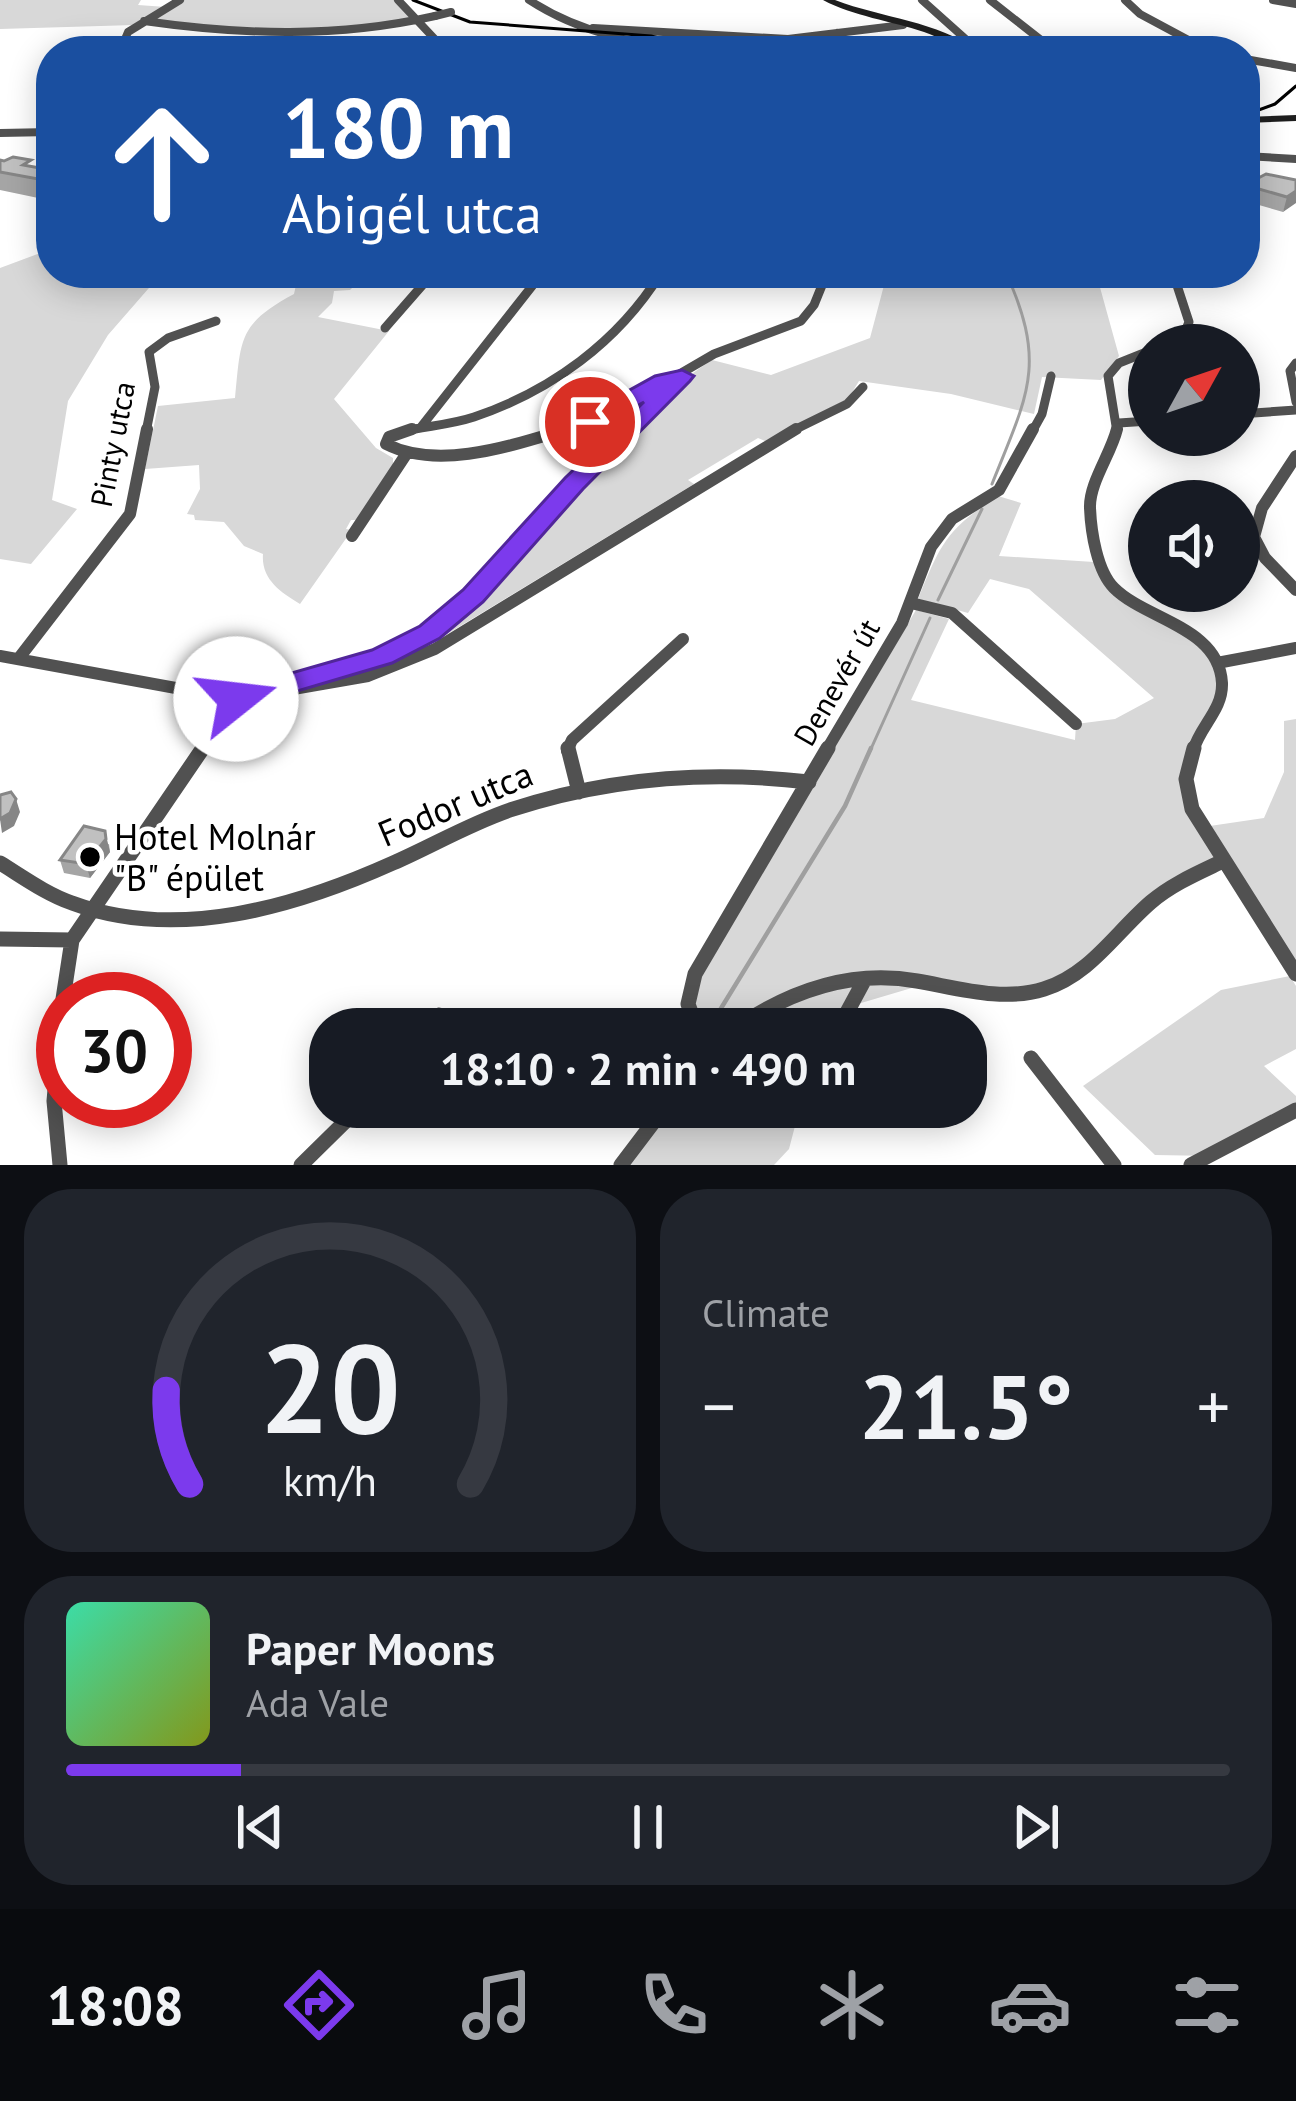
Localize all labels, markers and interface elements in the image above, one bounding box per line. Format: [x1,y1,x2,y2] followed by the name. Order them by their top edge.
[282,72,514,181] text: 180 m
[84,84,240,240] icon: ahead
[282,178,542,248] text: Abigél utca
[1128,324,1260,456] north arrow
[1128,324,1260,612] map controls
[539,371,641,473] pin
[81,378,143,510] street label: Pinty utca
[557,389,623,455] icon: arrive
[1128,480,1260,612] button: sound
[784,612,888,752] street label: Denevér út
[173,636,299,762] position arrow
[370,749,540,857] street label: Fodor utca
[114,813,316,901] place label: Hotel Molnár "B" épület
[77,844,103,870] marker: Hotel Molnár "B" épület
[36,972,192,1128] speed limit sign: 30
[440,1039,856,1097] text: 18:10 · 2 min · 490 m
[702,1287,830,1338] text: Climate
[259,1306,401,1467] text: 20
[859,1347,1073,1464] text: 21.5°
[702,1363,735,1448] text: −
[1197,1363,1230,1448] text: +
[283,1451,377,1507] text: km/h
[246,1619,495,1677] text: Paper Moons
[246,1677,389,1728] text: Ada Vale
[227,1794,293,1860] icon: previous
[615,1794,681,1860] icon: pause
[1003,1794,1069,1860] icon: next
[277,1963,361,2047] icon: directions
[455,1963,539,2047] icon: music
[632,1963,716,2047] icon: phone
[810,1963,894,2047] icon: climate
[988,1963,1072,2047] icon: car
[1165,1963,1249,2047] icon: filters
[47,1970,184,2040] text: 18:08

